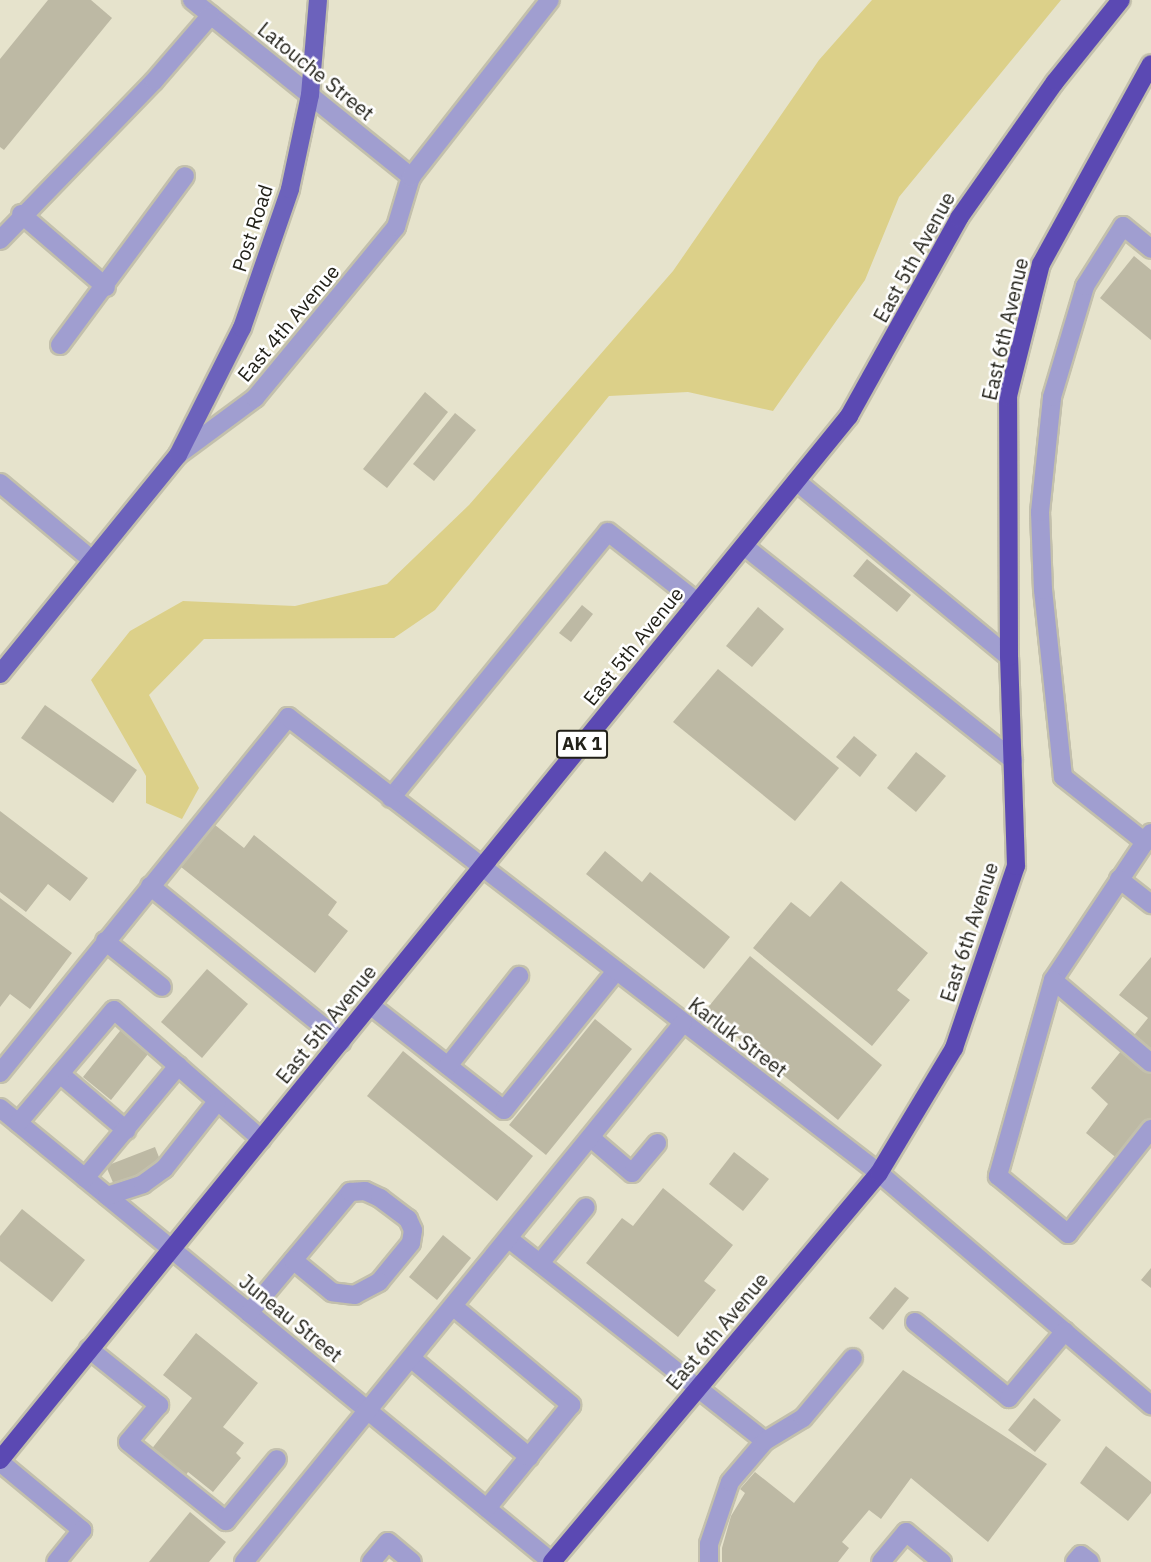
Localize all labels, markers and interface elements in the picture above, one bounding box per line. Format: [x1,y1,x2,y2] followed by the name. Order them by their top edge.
[253,17,379,125] street label: Latouche Street
[227,181,277,275] street label: Post Road
[868,188,960,326] street label: East 5th Avenue
[977,255,1033,403] street label: East 6th Avenue
[232,260,344,386] street label: East 4th Avenue
[578,582,688,710] street label: East 5th Avenue
[555,729,609,759] road number: AK 1
[935,859,1003,1005] street label: East 6th Avenue
[271,960,381,1088] street label: East 5th Avenue
[684,992,792,1082] street label: Karluk Street
[661,1268,773,1394] street label: East 6th Avenue
[235,1269,347,1367] street label: Juneau Street

